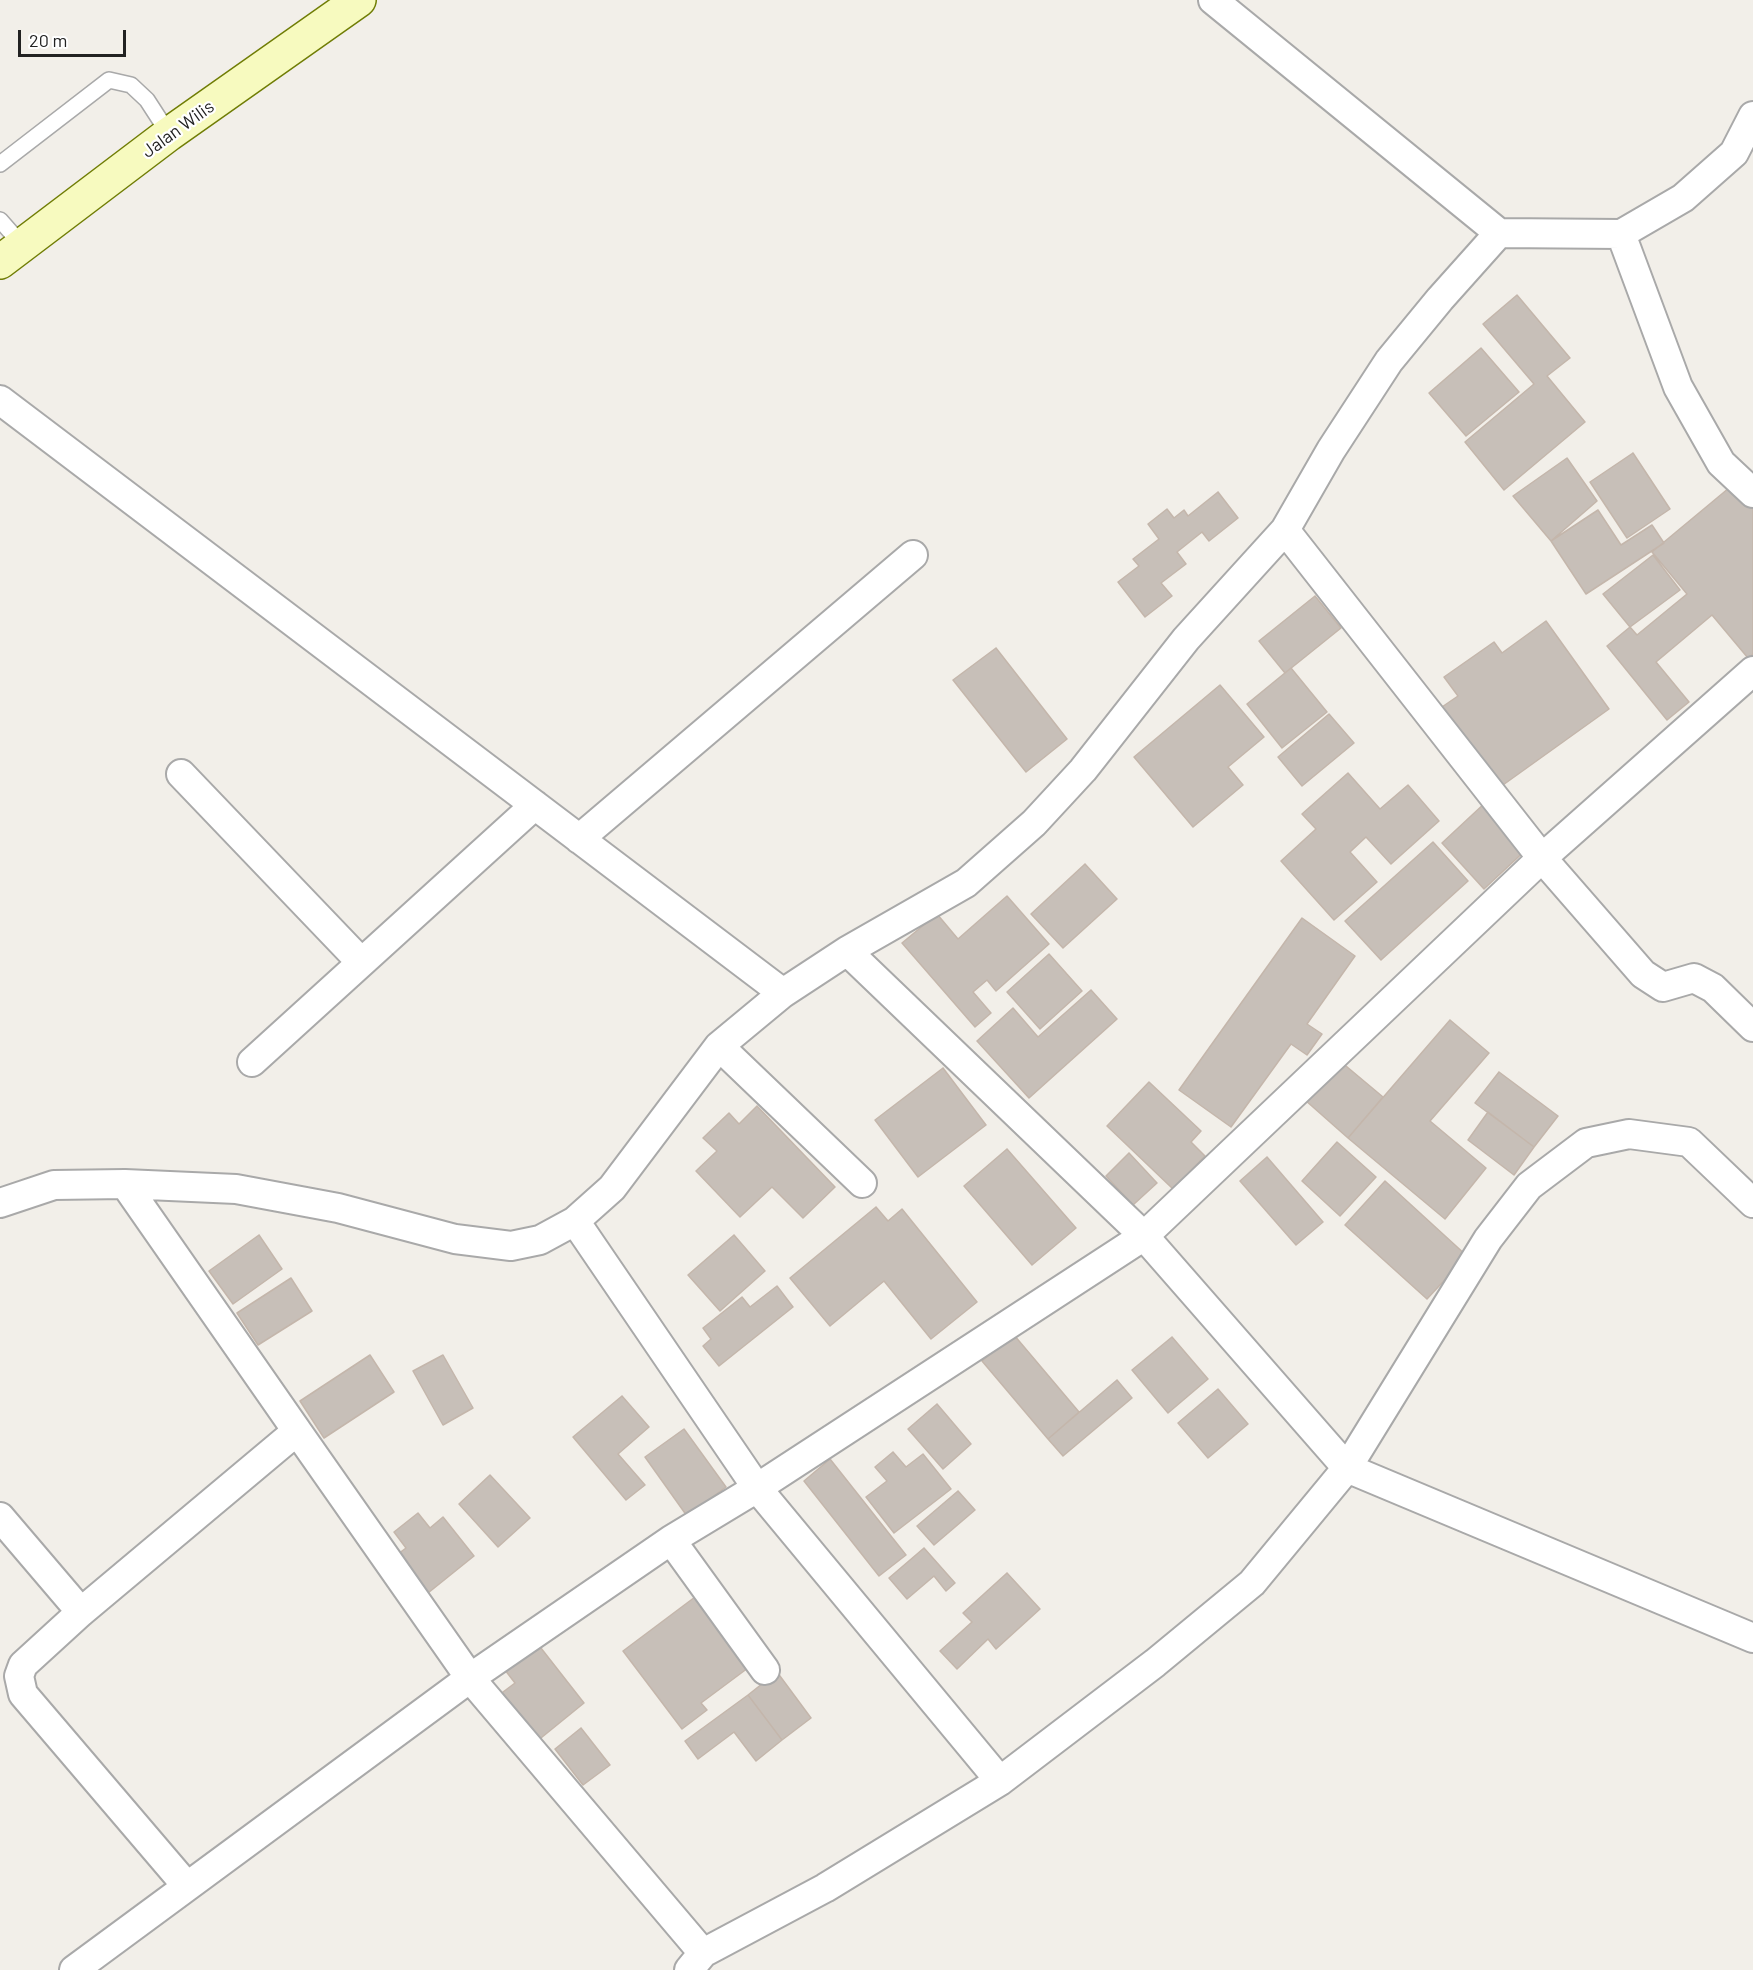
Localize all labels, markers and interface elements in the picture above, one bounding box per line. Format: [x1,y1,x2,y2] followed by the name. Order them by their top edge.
[21,18,129,56] scale bar
[29,29,67,51] text: 20 m
[138,96,218,162] street label: Jalan Wilis

